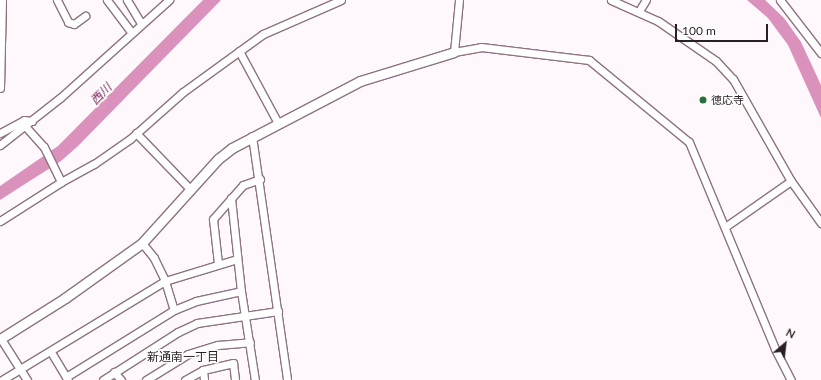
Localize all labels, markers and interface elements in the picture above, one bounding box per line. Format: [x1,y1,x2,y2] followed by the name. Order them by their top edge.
[677,16,770,42] scale bar
[682,23,716,38] text: 100 m
[87,80,115,108] water label: 西川
[711,93,744,107] place label: 徳応寺
[698,95,708,105] marker: 徳応寺
[765,324,805,364] north arrow
[784,325,798,341] text: N
[147,350,219,364] district label: 新通南一丁目

